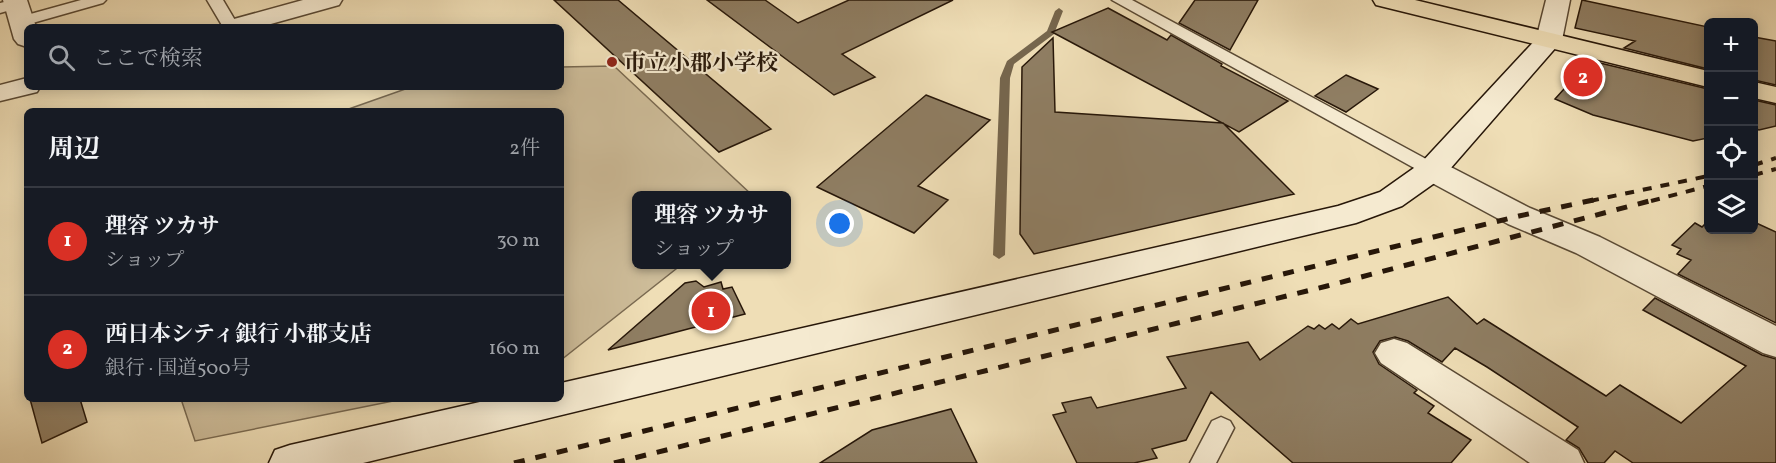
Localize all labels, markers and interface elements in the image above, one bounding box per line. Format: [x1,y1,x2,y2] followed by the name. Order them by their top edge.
[1704,18,1758,234] map controls
[1704,18,1758,72] button: +
[24,24,564,90] search box
[45,41,78,74] icon: search
[93,44,203,75] text: ここで検索
[624,49,778,80] place label: 市立小郡小学校
[1564,54,1602,100] pin: 2
[605,55,619,69] marker: 市立小郡小学校
[1704,72,1758,126] button: −
[1704,126,1758,180] button: locate
[48,132,100,168] text: 周辺
[509,135,540,163] text: 2件
[1704,180,1758,234] button: layers
[632,191,791,269] popup
[654,201,769,232] text: 理容 ツカサ
[825,209,854,238] your location
[105,212,219,243] text: 理容 ツカサ
[63,227,72,255] text: 1
[496,227,540,255] text: 30 m
[654,236,734,264] text: ショップ
[105,247,185,275] text: ショップ
[692,288,730,334] pin: 1
[105,320,372,351] text: 西日本シティ銀行 小郡支店
[62,335,73,363] text: 2
[488,335,540,363] text: 160 m
[105,355,251,383] text: 銀行 · 国道500号

